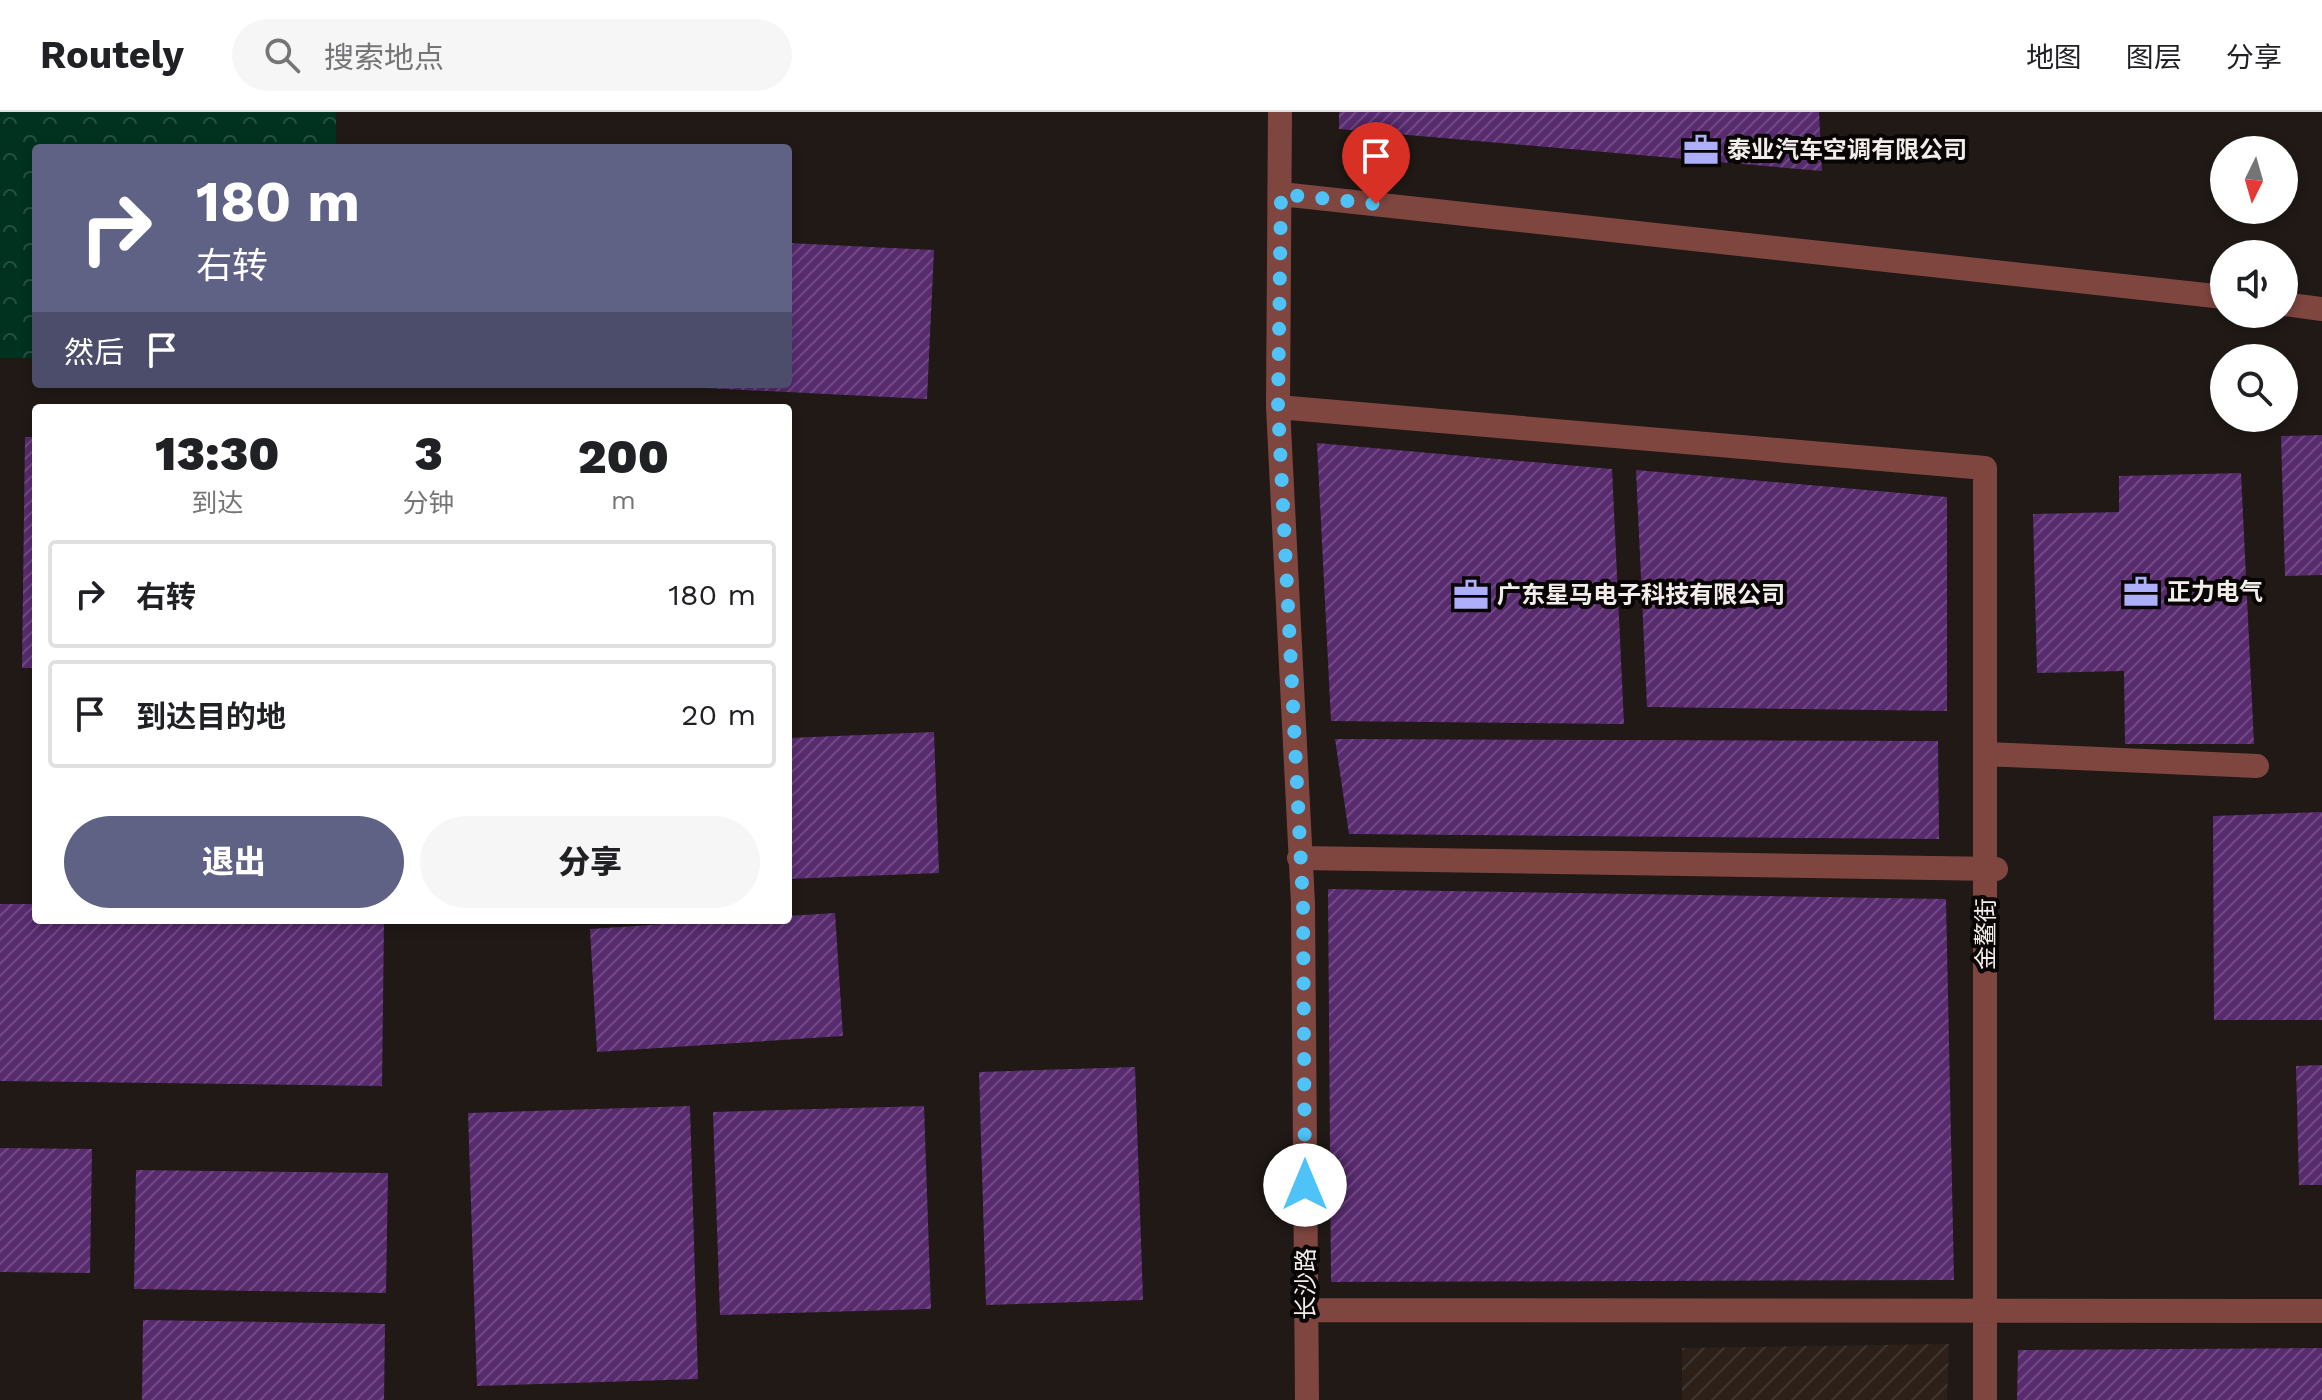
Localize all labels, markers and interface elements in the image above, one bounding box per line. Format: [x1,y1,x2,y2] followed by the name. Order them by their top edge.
[232,19,792,91] search box
[40,33,184,77] text: Routely
[260,33,304,77] icon: search
[324,40,444,75] text: 搜索地点
[2026,41,2082,74] text: 地图
[2126,41,2182,74] text: 图层
[2226,41,2282,74] text: 分享
[1342,122,1410,204] pin
[1682,131,1720,169] office icon: 泰业汽车空调有限公司
[1354,134,1398,178] icon: arrive
[1727,136,1967,164] place label: 泰业汽车空调有限公司
[2210,136,2298,224] north arrow
[2210,136,2298,432] map controls
[196,169,360,235] text: 180 m
[64,176,168,280] icon: right
[2210,240,2298,328] button: sound
[196,245,268,287] text: 右转
[140,328,184,372] icon: arrive
[64,335,124,370] text: 然后
[2210,344,2298,432] button: search
[155,425,280,482] text: 13:30
[414,425,443,482] text: 3
[578,428,669,485] text: 200
[611,485,636,515] text: m
[191,488,243,518] text: 到达
[403,488,455,518] text: 分钟
[68,572,112,616] icon: right
[2122,573,2160,611] office icon: 正力电气
[1452,576,1490,614] office icon: 广东星马电子科技有限公司
[668,577,756,612] text: 180 m
[2167,578,2263,606] place label: 正力电气
[136,579,196,614] text: 右转
[1497,581,1785,609] place label: 广东星马电子科技有限公司
[68,692,112,736] icon: arrive
[681,697,756,732] text: 20 m
[136,699,286,734] text: 到达目的地
[64,816,404,908] button: 退出
[420,816,760,908] button: 分享
[1972,898,2000,970] street label: 金鳌街
[1263,1143,1347,1227] position arrow
[1292,1248,1320,1320] street label: 长沙路

